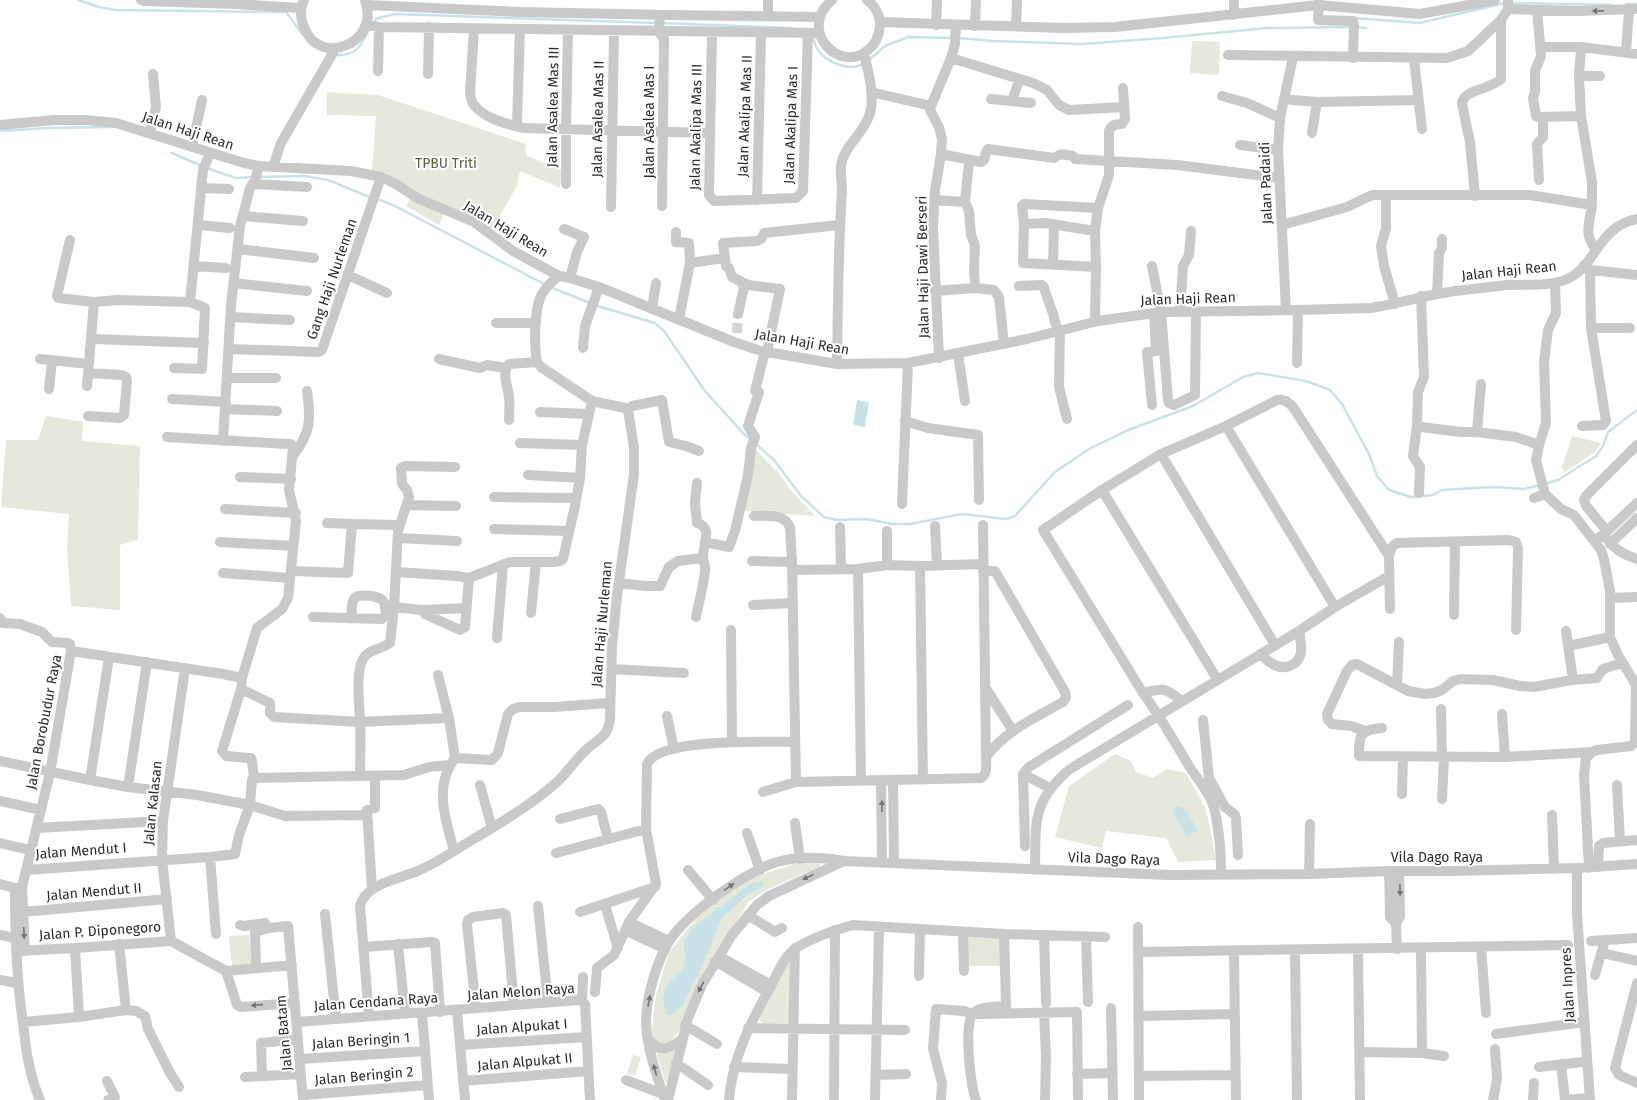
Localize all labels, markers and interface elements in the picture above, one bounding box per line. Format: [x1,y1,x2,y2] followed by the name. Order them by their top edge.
[1591,8,1604,14] one-way arrow
[543,46,563,168] street label: Jalan Asalea Mas III
[734,55,756,177] street label: Jalan Akalipa Mas II
[588,60,608,178] street label: Jalan Asalea Mas II
[686,64,706,190] street label: Jalan Akalipa Mas III
[641,66,658,178] street label: Jalan Asalea Mas I
[780,66,802,184] street label: Jalan Akalipa Mas I
[140,108,236,154] street label: Jalan Haji Rean
[1256,141,1276,225] street label: Jalan Padaidi
[415,155,477,172] park label: TPBU Triti
[913,195,933,339] street label: Jalan Haji Dawi Berseri
[461,197,551,261] street label: Jalan Haji Rean
[303,216,361,342] street label: Gang Haji Nurleman
[1461,258,1557,284] street label: Jalan Haji Rean
[1140,289,1236,309] street label: Jalan Haji Rean
[754,325,850,359] street label: Jalan Haji Rean
[588,560,616,688] street label: Jalan Haji Nurleman
[23,653,65,791] street label: Jalan Borobudur Raya
[140,760,166,846] street label: Jalan Kalasan
[879,799,885,812] one-way arrow
[35,839,127,863] street label: Jalan Mendut I
[1068,849,1160,869] street label: Vila Dago Raya
[1391,849,1483,866] street label: Vila Dago Raya
[803,874,814,880] one-way arrow
[46,879,142,905] street label: Jalan Mendut II
[724,883,734,891] one-way arrow
[1397,884,1403,897] one-way arrow
[38,918,162,944] street label: Jalan P. Diponegoro
[21,927,27,940] one-way arrow
[1558,947,1578,1023] street label: Jalan Inpres
[467,980,575,1004] street label: Jalan Melon Raya
[698,981,704,993] one-way arrow
[313,989,439,1015] street label: Jalan Cendana Raya
[272,994,296,1072] street label: Jalan Batam
[646,995,652,1007] one-way arrow
[251,1002,263,1009] one-way arrow
[476,1015,568,1039] street label: Jalan Alpukat I
[311,1029,411,1053] street label: Jalan Beringin 1
[477,1049,573,1075] street label: Jalan Alpukat II
[314,1063,414,1089] street label: Jalan Beringin 2
[652,1064,658,1076] one-way arrow

